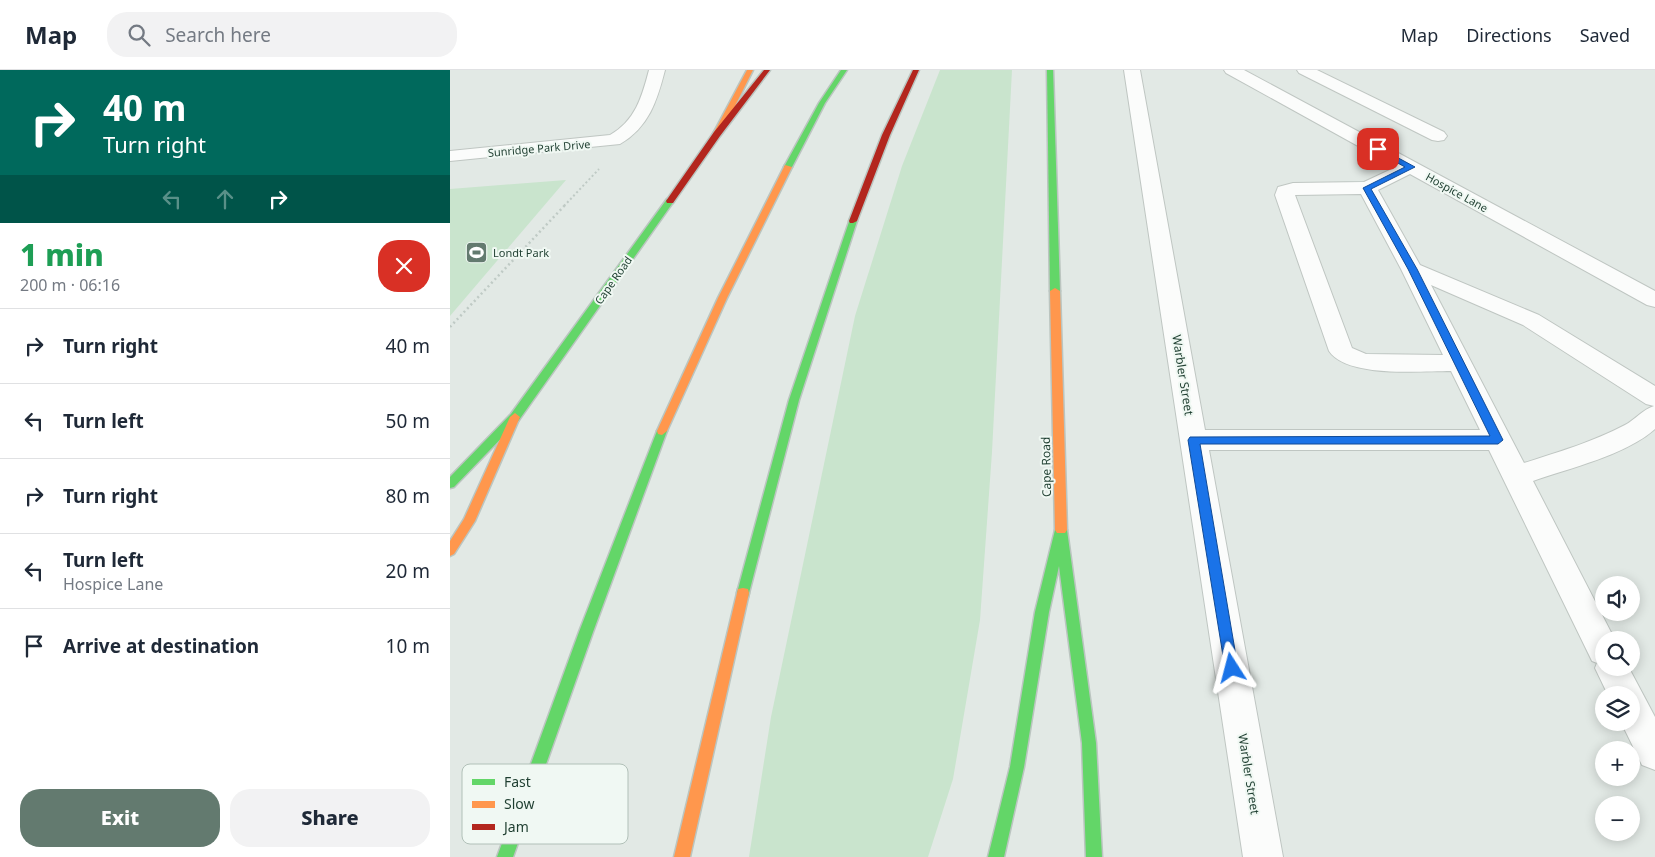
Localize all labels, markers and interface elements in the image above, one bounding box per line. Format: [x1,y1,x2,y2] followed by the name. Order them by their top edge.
[107,12,457,57] search box
[25,18,77,51] text: Map
[125,21,153,49] icon: search
[165,22,271,48] text: Search here
[1401,23,1438,47] text: Map
[1466,23,1552,47] text: Directions
[1580,23,1630,47] text: Saved
[103,84,186,131] text: 40 m
[20,90,85,155] icon: right
[1357,128,1399,170] pin
[103,129,206,159] text: Turn right
[1364,135,1392,163] icon: arrive
[487,136,591,160] street label: Sunridge Park Drive
[1423,169,1491,215] street label: Hospice Lane
[158,185,186,213] icon: left
[211,185,239,213] icon: ahead
[264,185,292,213] icon: right
[20,234,104,275] text: 1 min
[378,240,430,292] button: close
[465,240,489,264] sports icon: Londt Park
[493,245,549,260] place label: Londt Park
[591,253,635,307] street label: Cape Road
[20,274,120,296] text: 200 m · 06:16
[20,332,48,360] icon: right
[63,333,158,359] text: Turn right
[386,333,430,359] text: 40 m
[1168,333,1198,417] street label: Warbler Street
[20,407,48,435] icon: left
[63,408,144,434] text: Turn left
[386,408,430,434] text: 50 m
[1037,437,1055,497] street label: Cape Road
[20,482,48,510] icon: right
[63,483,158,509] text: Turn right
[386,483,430,509] text: 80 m
[63,547,144,573] text: Turn left
[20,557,48,585] icon: left
[386,558,430,584] text: 20 m
[63,573,163,595] text: Hospice Lane
[1595,576,1640,841] map controls
[1595,576,1640,621] button: sound
[1595,631,1640,676] button: search
[20,632,48,660] icon: arrive
[63,633,259,659] text: Arrive at destination
[386,633,430,659] text: 10 m
[1205,641,1257,693] position arrow
[1595,686,1640,731] button: layers
[1234,732,1264,816] street label: Warbler Street
[1595,741,1640,786] button: +
[462,764,628,844] legend
[504,772,531,791] text: Fast
[20,789,220,847] button: Exit
[230,789,430,847] button: Share
[504,794,535,813] text: Slow
[1595,796,1640,841] button: −
[502,817,529,836] text: Jam

